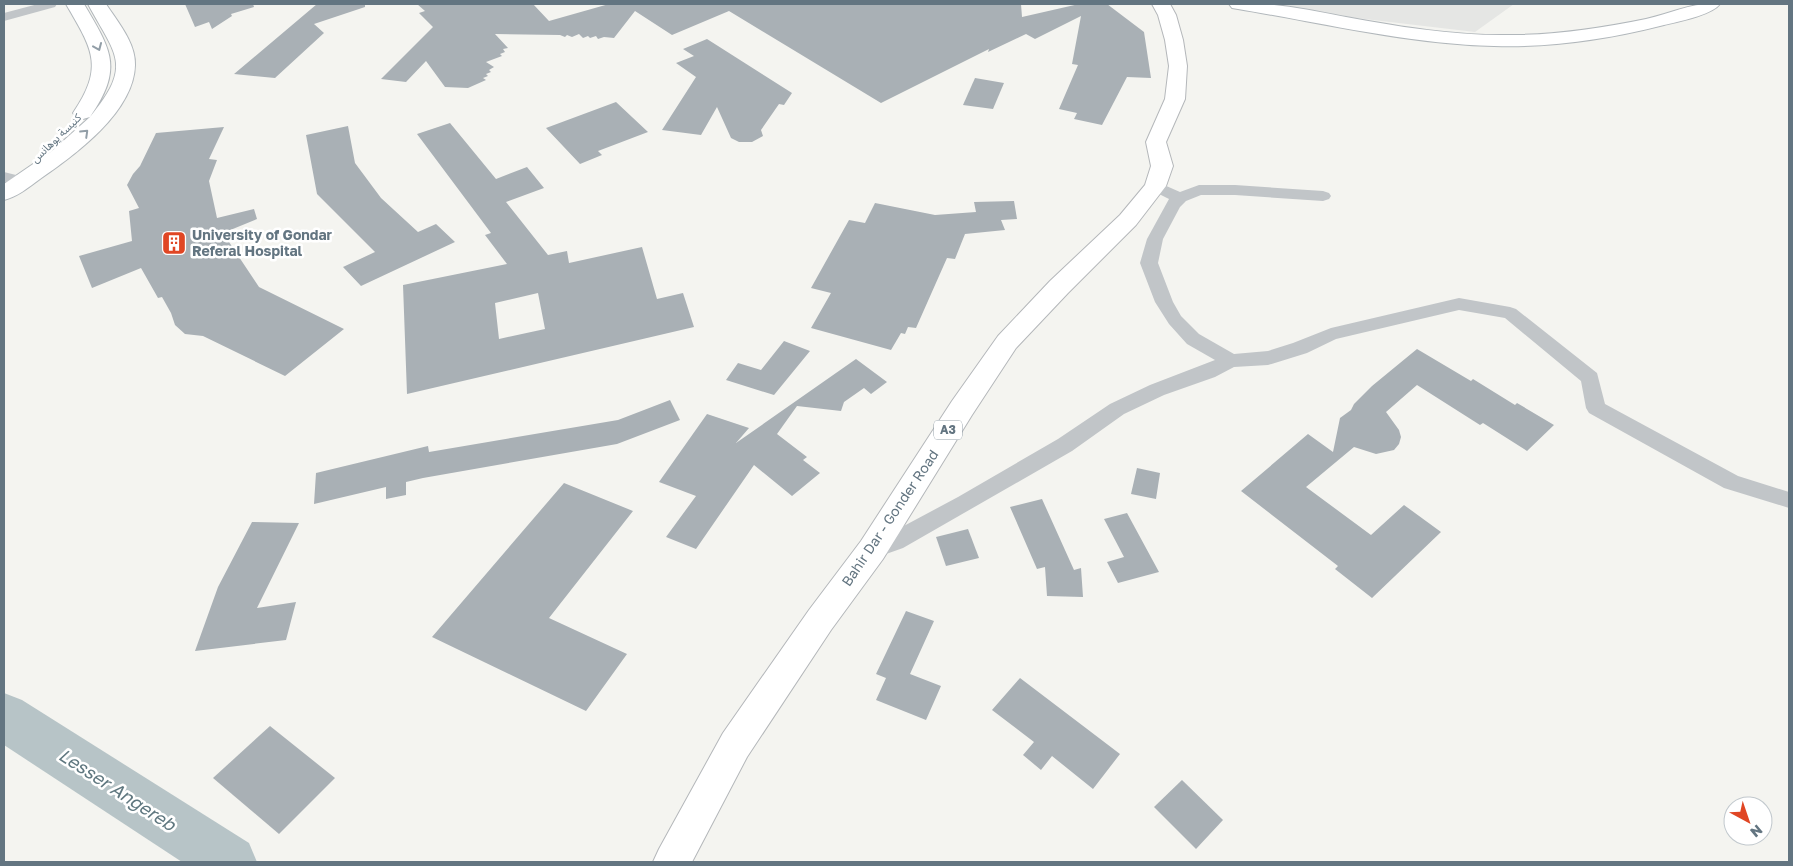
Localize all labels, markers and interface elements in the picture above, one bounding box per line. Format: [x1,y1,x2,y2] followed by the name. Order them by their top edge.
[92,42,102,51] one-way arrow
[28,110,85,166] street label: كنيسة يوهانس
[80,130,89,139] one-way arrow
[192,226,333,259] place label: University of Gondar Referal Hospital
[161,230,187,256] building icon: University of Gondar Referal Hospital
[934,420,962,440] road number: A3
[838,446,942,589] street label: Bahir Dar - Gonder Road
[55,743,182,836] water label: Lesser Angereb
[1723,796,1773,846] north arrow
[1747,821,1766,841] text: N

